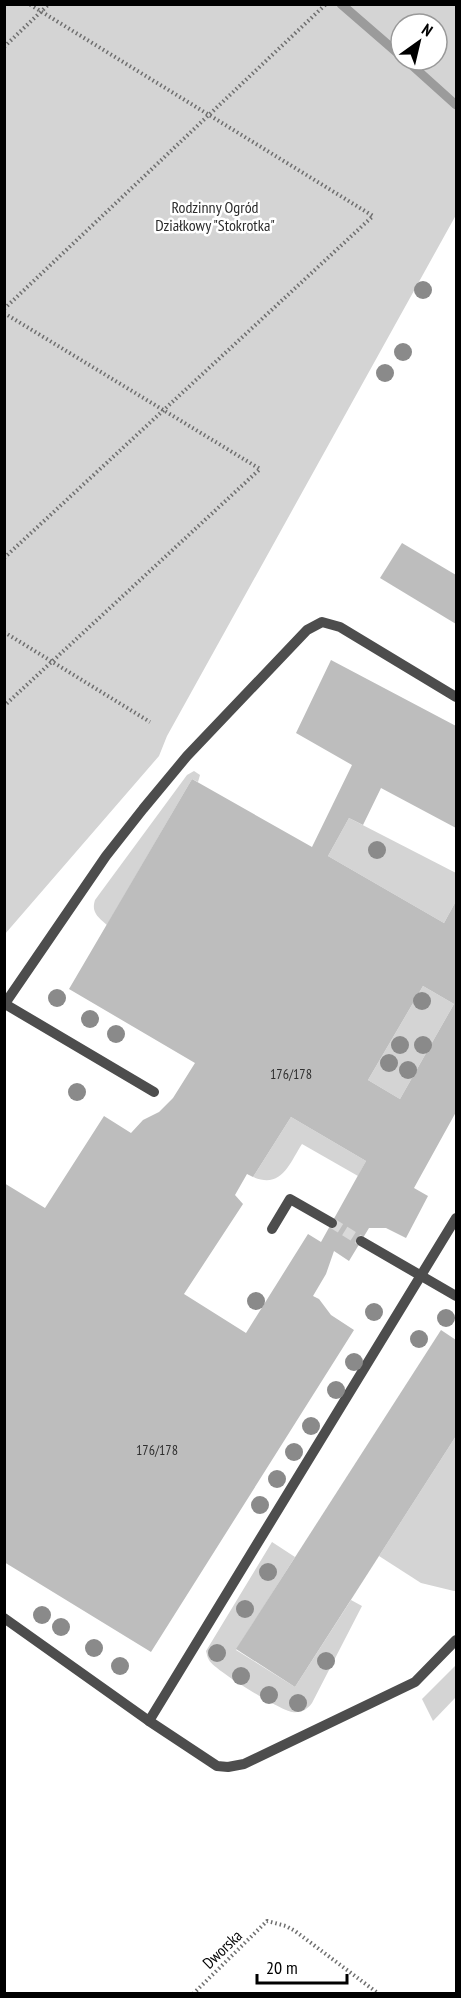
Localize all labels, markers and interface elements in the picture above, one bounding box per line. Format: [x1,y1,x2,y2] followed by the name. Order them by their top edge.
[389,12,449,72] north arrow
[418,19,437,40] text: N
[155,197,275,235] park label: Rodzinny Ogród Działkowy "Stokrotka"
[270,1065,312,1083] house number: 176/178
[136,1441,178,1459] house number: 176/178
[198,1925,246,1973] street label: Dworska
[257,1947,347,1985] scale bar
[266,1956,298,1979] text: 20 m

